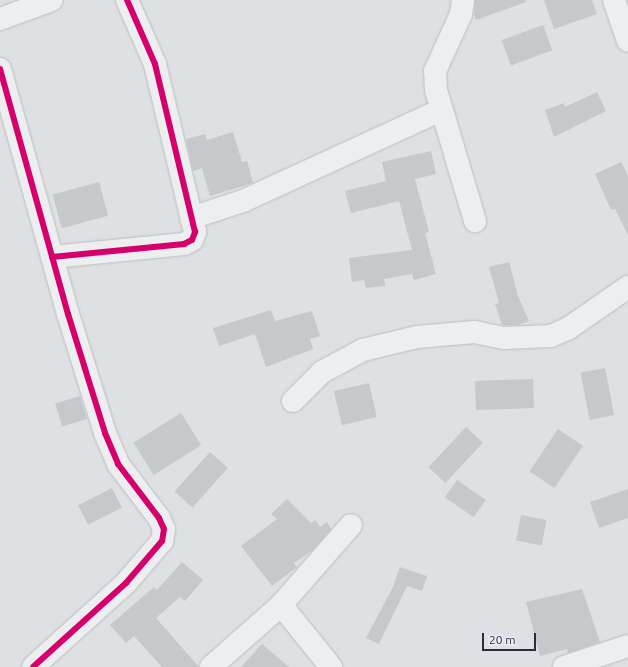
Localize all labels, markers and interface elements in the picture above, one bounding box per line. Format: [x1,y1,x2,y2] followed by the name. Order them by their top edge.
[484,625,538,651] scale bar
[489,633,516,646] text: 20 m

